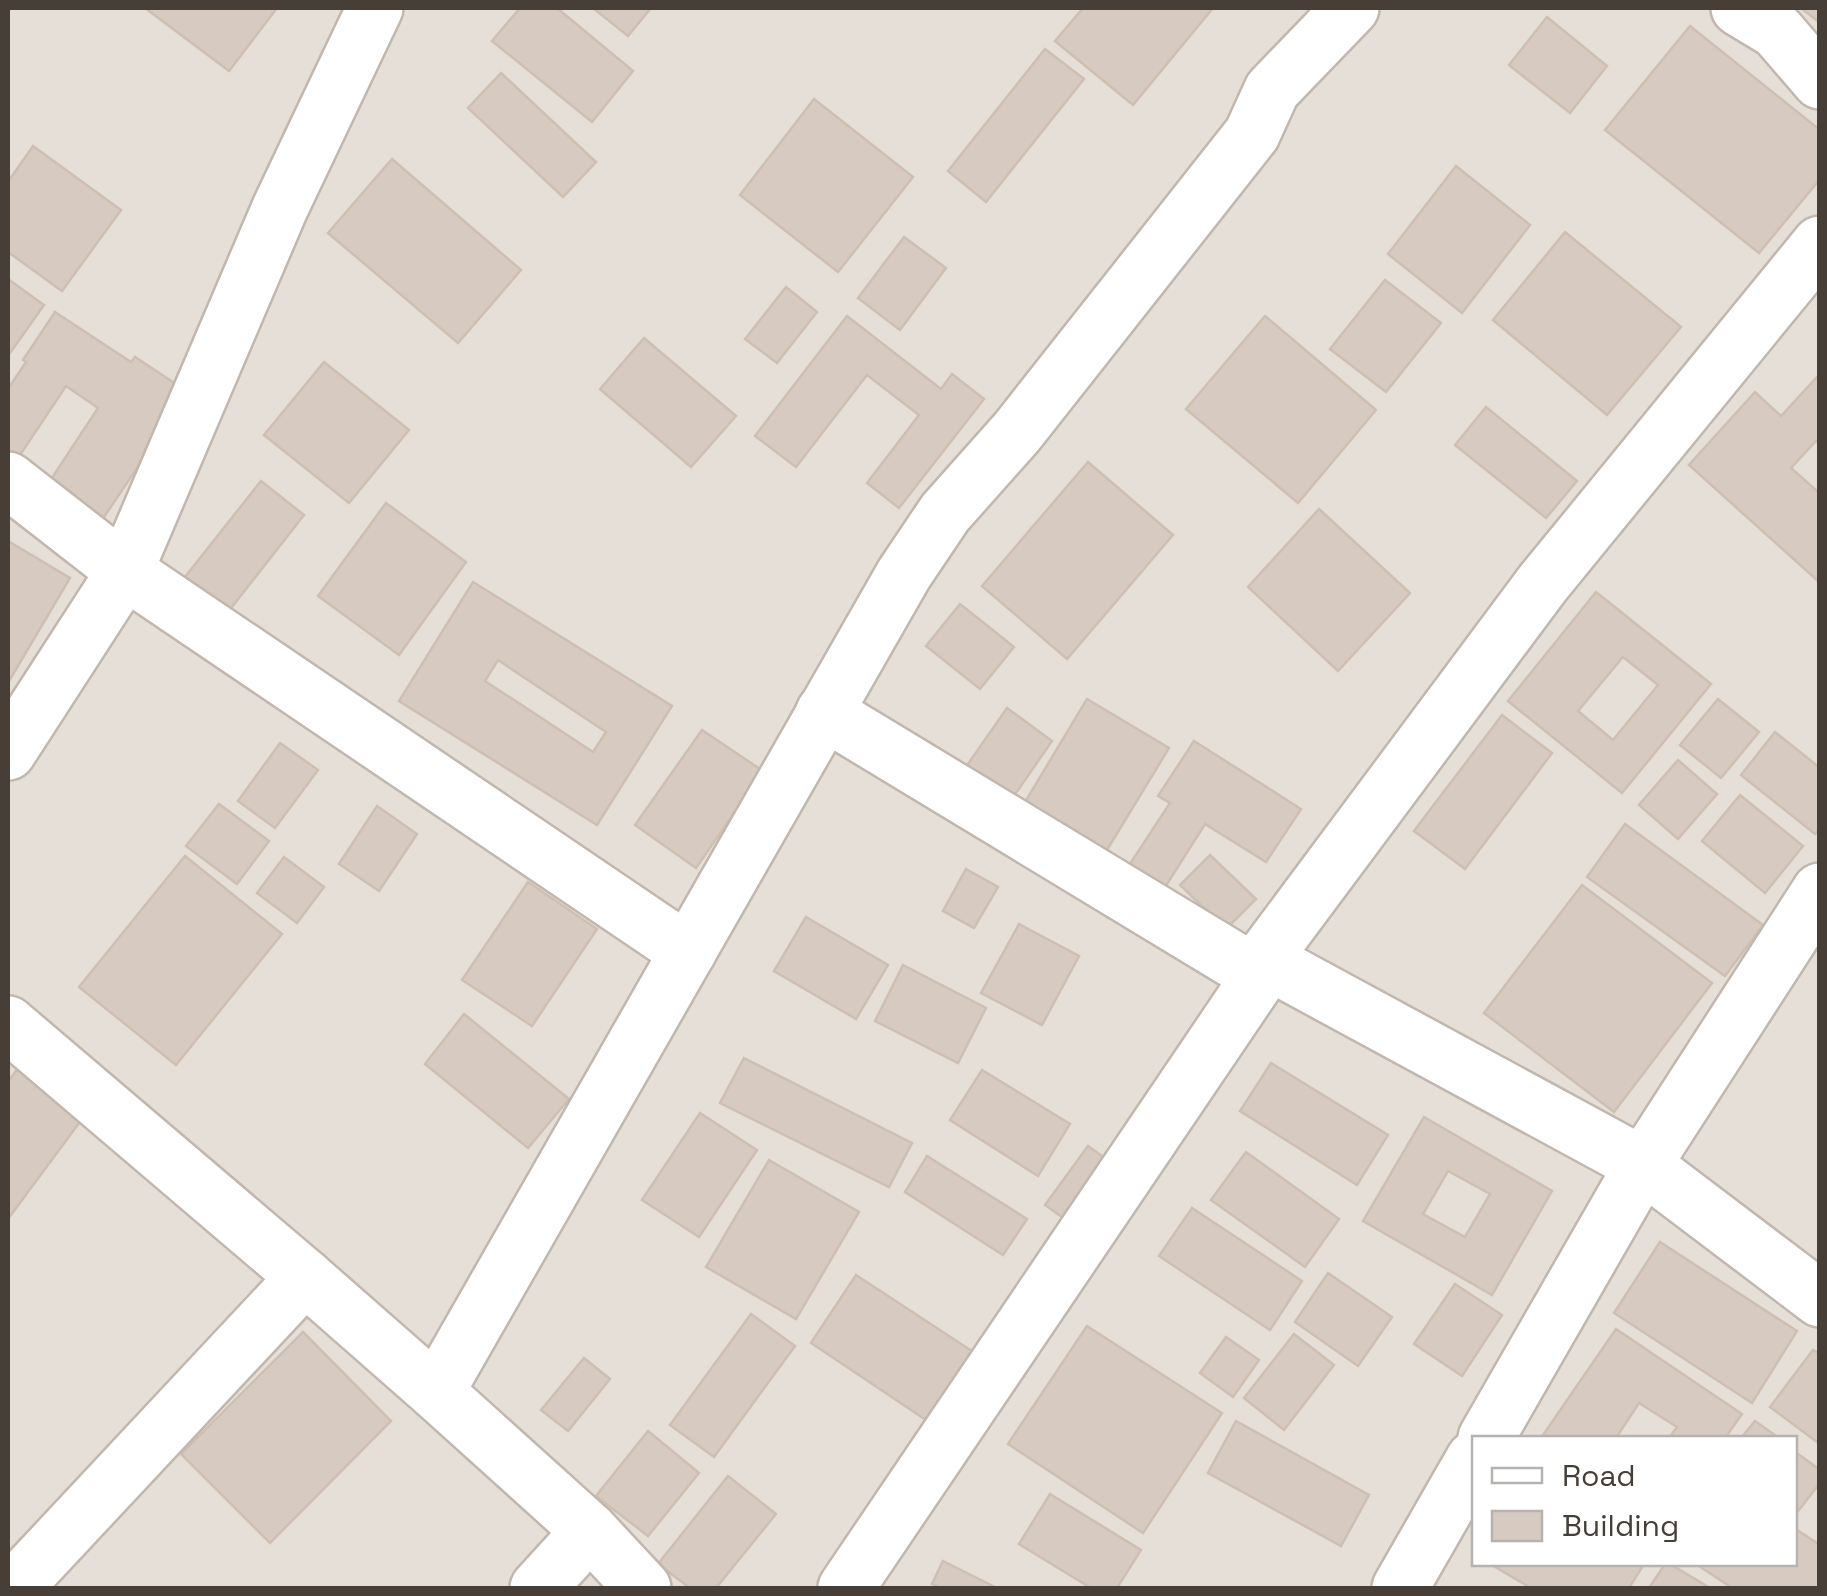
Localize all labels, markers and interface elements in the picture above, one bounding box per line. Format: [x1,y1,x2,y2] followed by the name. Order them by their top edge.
[1472,1436,1797,1566] legend
[1562,1456,1636,1495] text: Road
[1562,1506,1679,1545] text: Building

